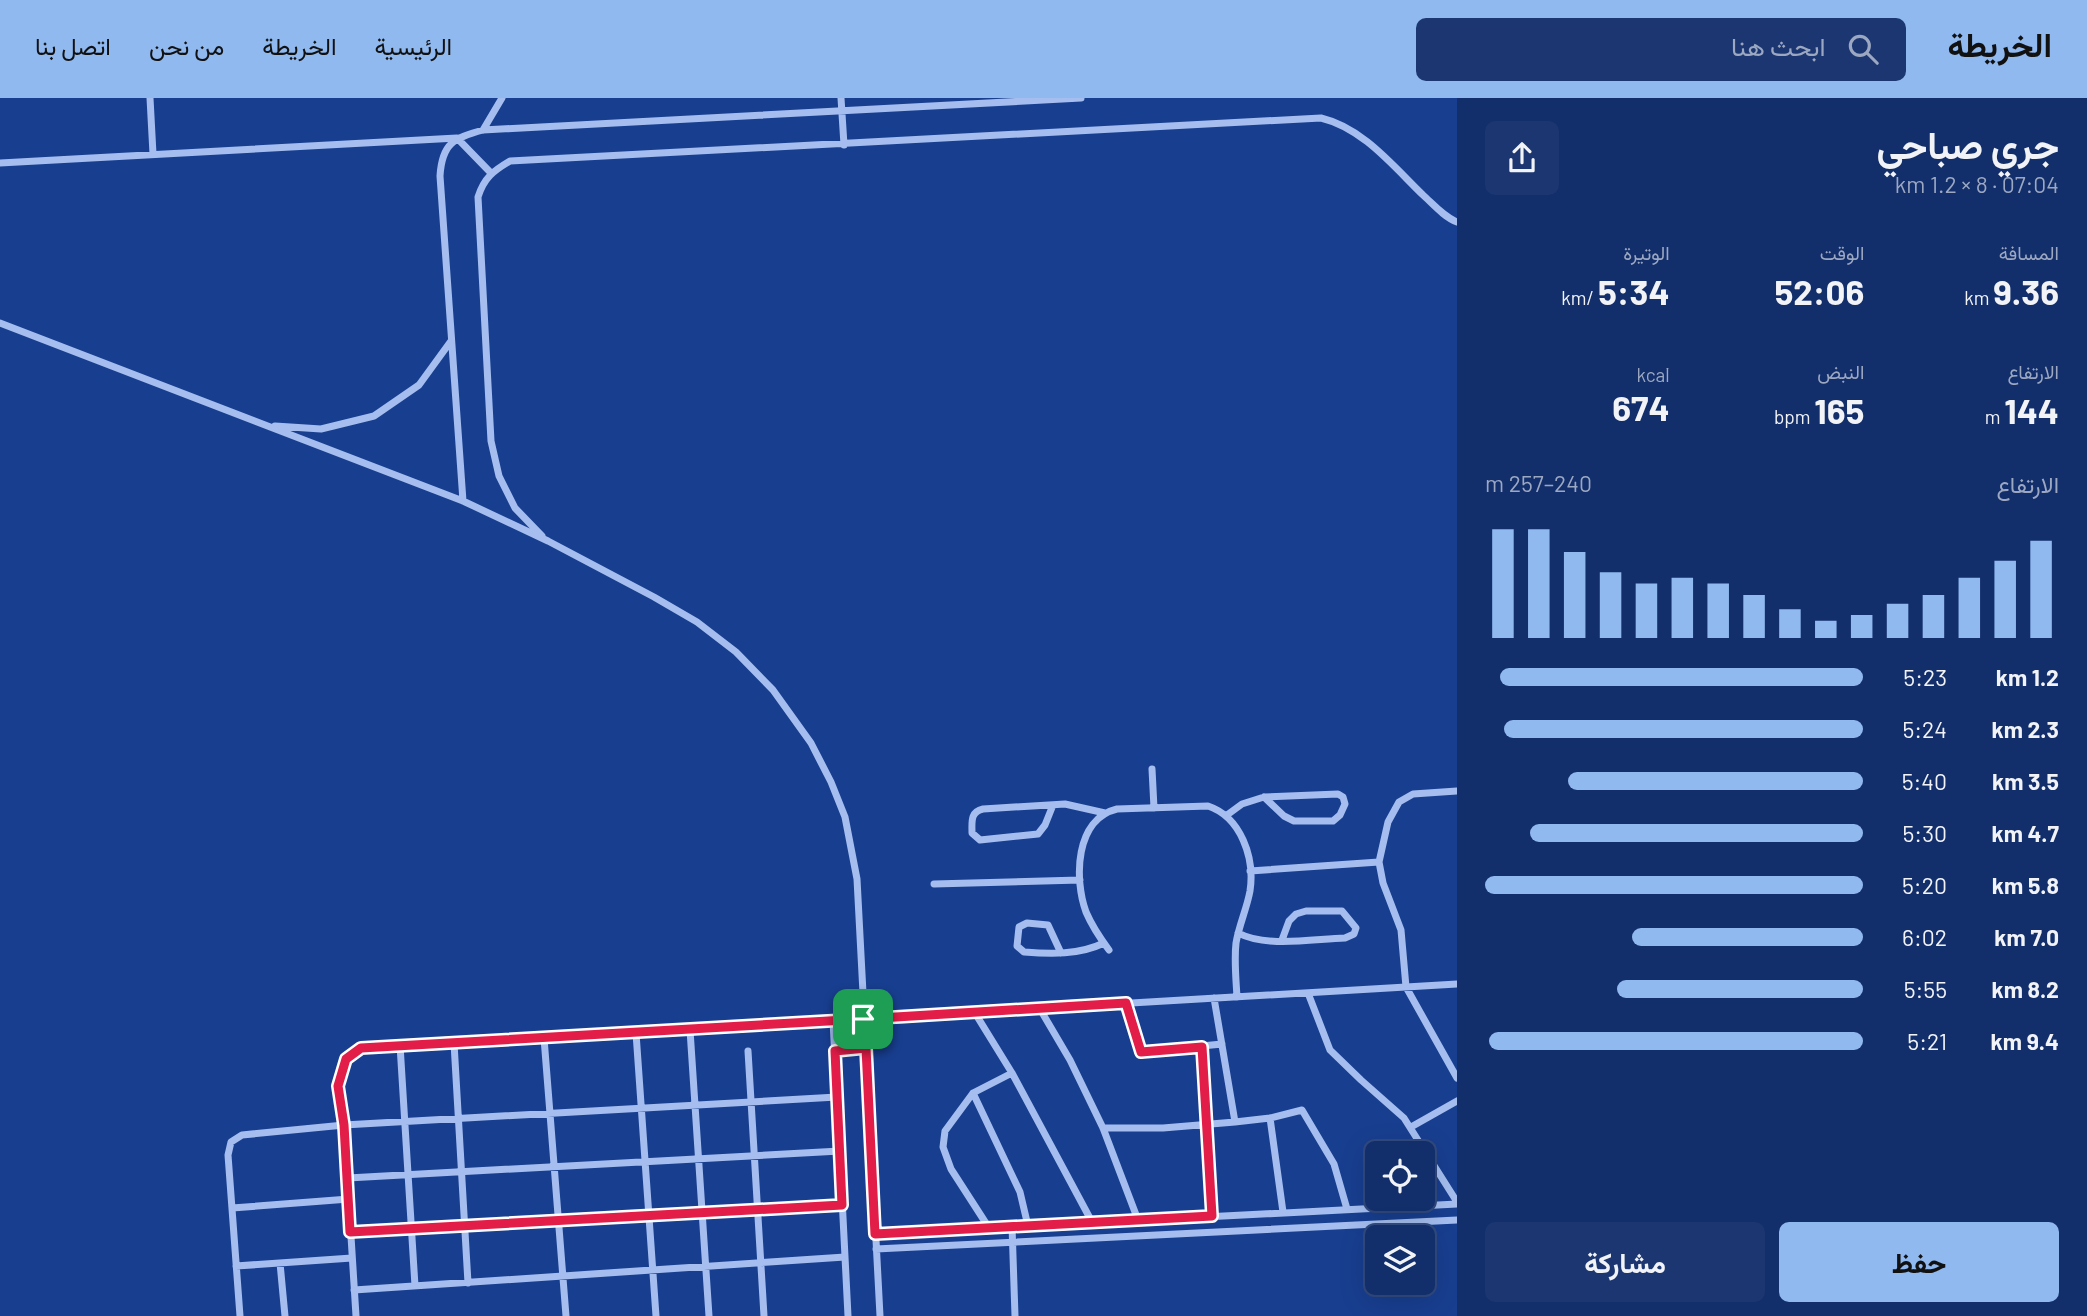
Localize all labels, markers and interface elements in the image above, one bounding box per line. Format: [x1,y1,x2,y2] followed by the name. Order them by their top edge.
[1416,18,1906,81] search box
[1948,24,2052,64] text: الخريطة
[1731,30,1826,61] text: ابحث هنا
[1844,30,1882,68] icon: search
[35,31,111,60] text: اتصل بنا
[149,31,224,60] text: من نحن
[262,31,337,60] text: الخريطة
[375,31,452,60] text: الرئيسية
[1485,121,1559,195] button: share
[1876,121,2059,167] text: جري صباحي
[1895,170,2059,198] text: 07:04 · 8 × 1.2 km
[1623,241,1670,264] text: الوتيرة
[1820,241,1864,264] text: الوقت
[1999,241,2059,264] text: المسافة
[1598,270,1670,312] text: 5:34
[1774,270,1864,312] text: 52:06
[1993,270,2059,312] text: 9.36
[1561,286,1598,309] text: /km
[1964,286,1993,309] text: km
[1817,360,1864,383] text: النبض
[2007,360,2059,383] text: الارتفاع
[1637,363,1670,386] text: kcal
[1612,386,1670,428] text: 674
[1814,389,1864,431] text: 165
[2004,389,2059,431] text: 144
[1774,405,1814,428] text: bpm
[1985,405,2004,428] text: m
[1485,469,1592,497] text: 240–257 m
[1997,470,2059,498] text: الارتفاع
[1903,663,1947,691] text: 5:23
[1996,663,2059,691] text: 1.2 km
[1902,715,1947,743] text: 5:24
[1991,715,2059,743] text: 2.3 km
[1902,767,1947,795] text: 5:40
[1992,767,2059,795] text: 3.5 km
[1903,819,1947,847] text: 5:30
[1991,819,2059,847] text: 4.7 km
[1902,871,1947,899] text: 5:20
[1992,871,2059,899] text: 5.8 km
[1902,923,1947,951] text: 6:02
[1994,923,2059,951] text: 7.0 km
[1904,975,1947,1003] text: 5:55
[1991,975,2059,1003] text: 8.2 km
[833,989,893,1049] pin
[844,1000,882,1038] icon: arrive
[1907,1027,1947,1055] text: 5:21
[1991,1027,2059,1055] text: 9.4 km
[1365,1141,1435,1295] map controls
[1365,1141,1435,1211] button: locate
[1485,1222,1765,1302] button: مشاركة
[1779,1222,2059,1302] button: حفظ
[1365,1225,1435,1295] button: layers

